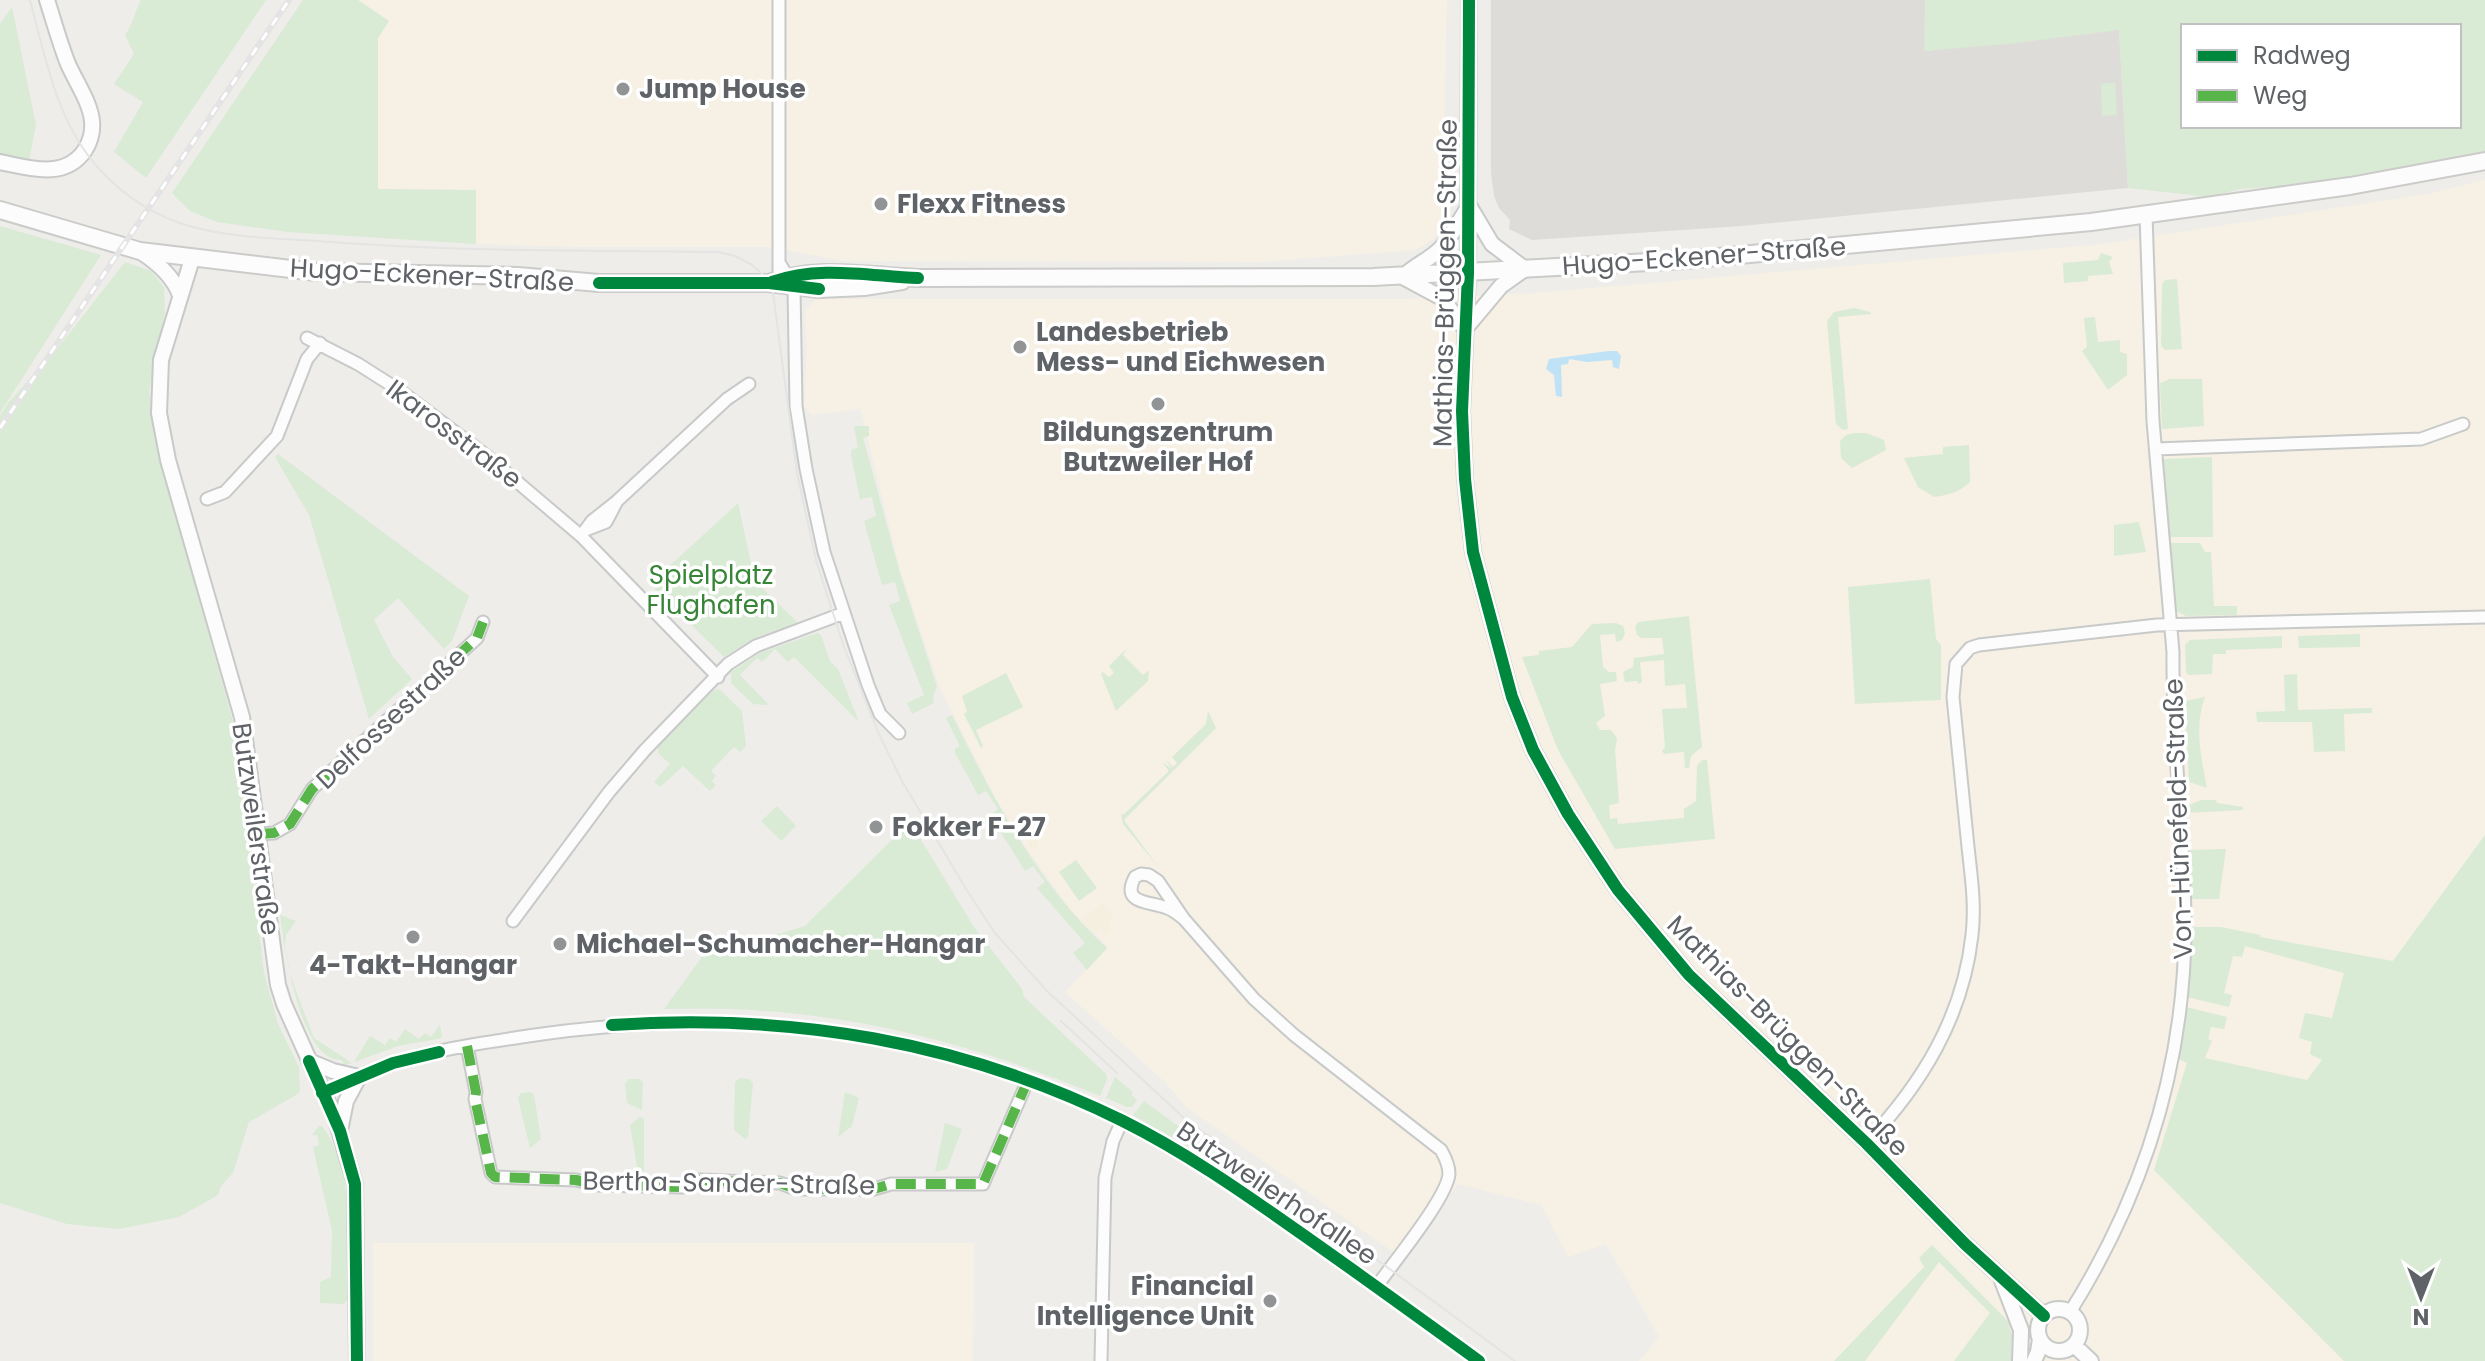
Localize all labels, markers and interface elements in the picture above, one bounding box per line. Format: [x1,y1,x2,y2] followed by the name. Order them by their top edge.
[2181,24,2461,128] legend
[2253,39,2351,72] text: Radweg
[639,71,806,107] place label: Jump House
[2253,79,2308,112] text: Weg
[614,80,632,98] marker: Jump House
[1424,119,1466,447] street label: Mathias-Brüggen-Straße
[897,186,1066,222] place label: Flexx Fitness
[872,195,890,213] marker: Flexx Fitness
[1561,228,1847,284] street label: Hugo-Eckener-Straße
[289,250,575,300] street label: Hugo-Eckener-Straße
[1036,314,1325,380] place label: Landesbetrieb Mess- und Eichwesen
[1011,338,1029,356] marker: Landesbetrieb Mess- und Eichwesen
[379,371,529,497] street label: Ikarosstraße
[1149,395,1167,413] marker: Bildungszentrum Butzweiler Hof
[1043,414,1273,480] place label: Bildungszentrum Butzweiler Hof
[646,557,776,623] park label: Spielplatz Flughafen
[308,639,474,797] street label: Delfossestraße
[2155,678,2201,960] street label: Von-Hünefeld-Straße
[223,721,289,937] street label: Butzweilerstraße
[892,809,1046,845] place label: Fokker F-27
[867,818,885,836] marker: Fokker F-27
[1659,907,1917,1165] street label: Mathias-Brüggen-Straße
[576,926,985,962] place label: Michael-Schumacher-Hangar
[404,928,422,946] marker: 4-Takt-Hangar
[551,935,569,953] marker: Michael-Schumacher-Hangar
[309,947,517,983] place label: 4-Takt-Hangar
[1170,1113,1384,1273] street label: Butzweilerhofallee
[582,1162,876,1204] street label: Bertha-Sander-Straße
[2381,1257,2461,1337] north arrow
[1037,1268,1254,1334] place label: Financial Intelligence Unit
[1261,1292,1279,1310] marker: Financial Intelligence Unit
[2413,1301,2429,1332] text: N

